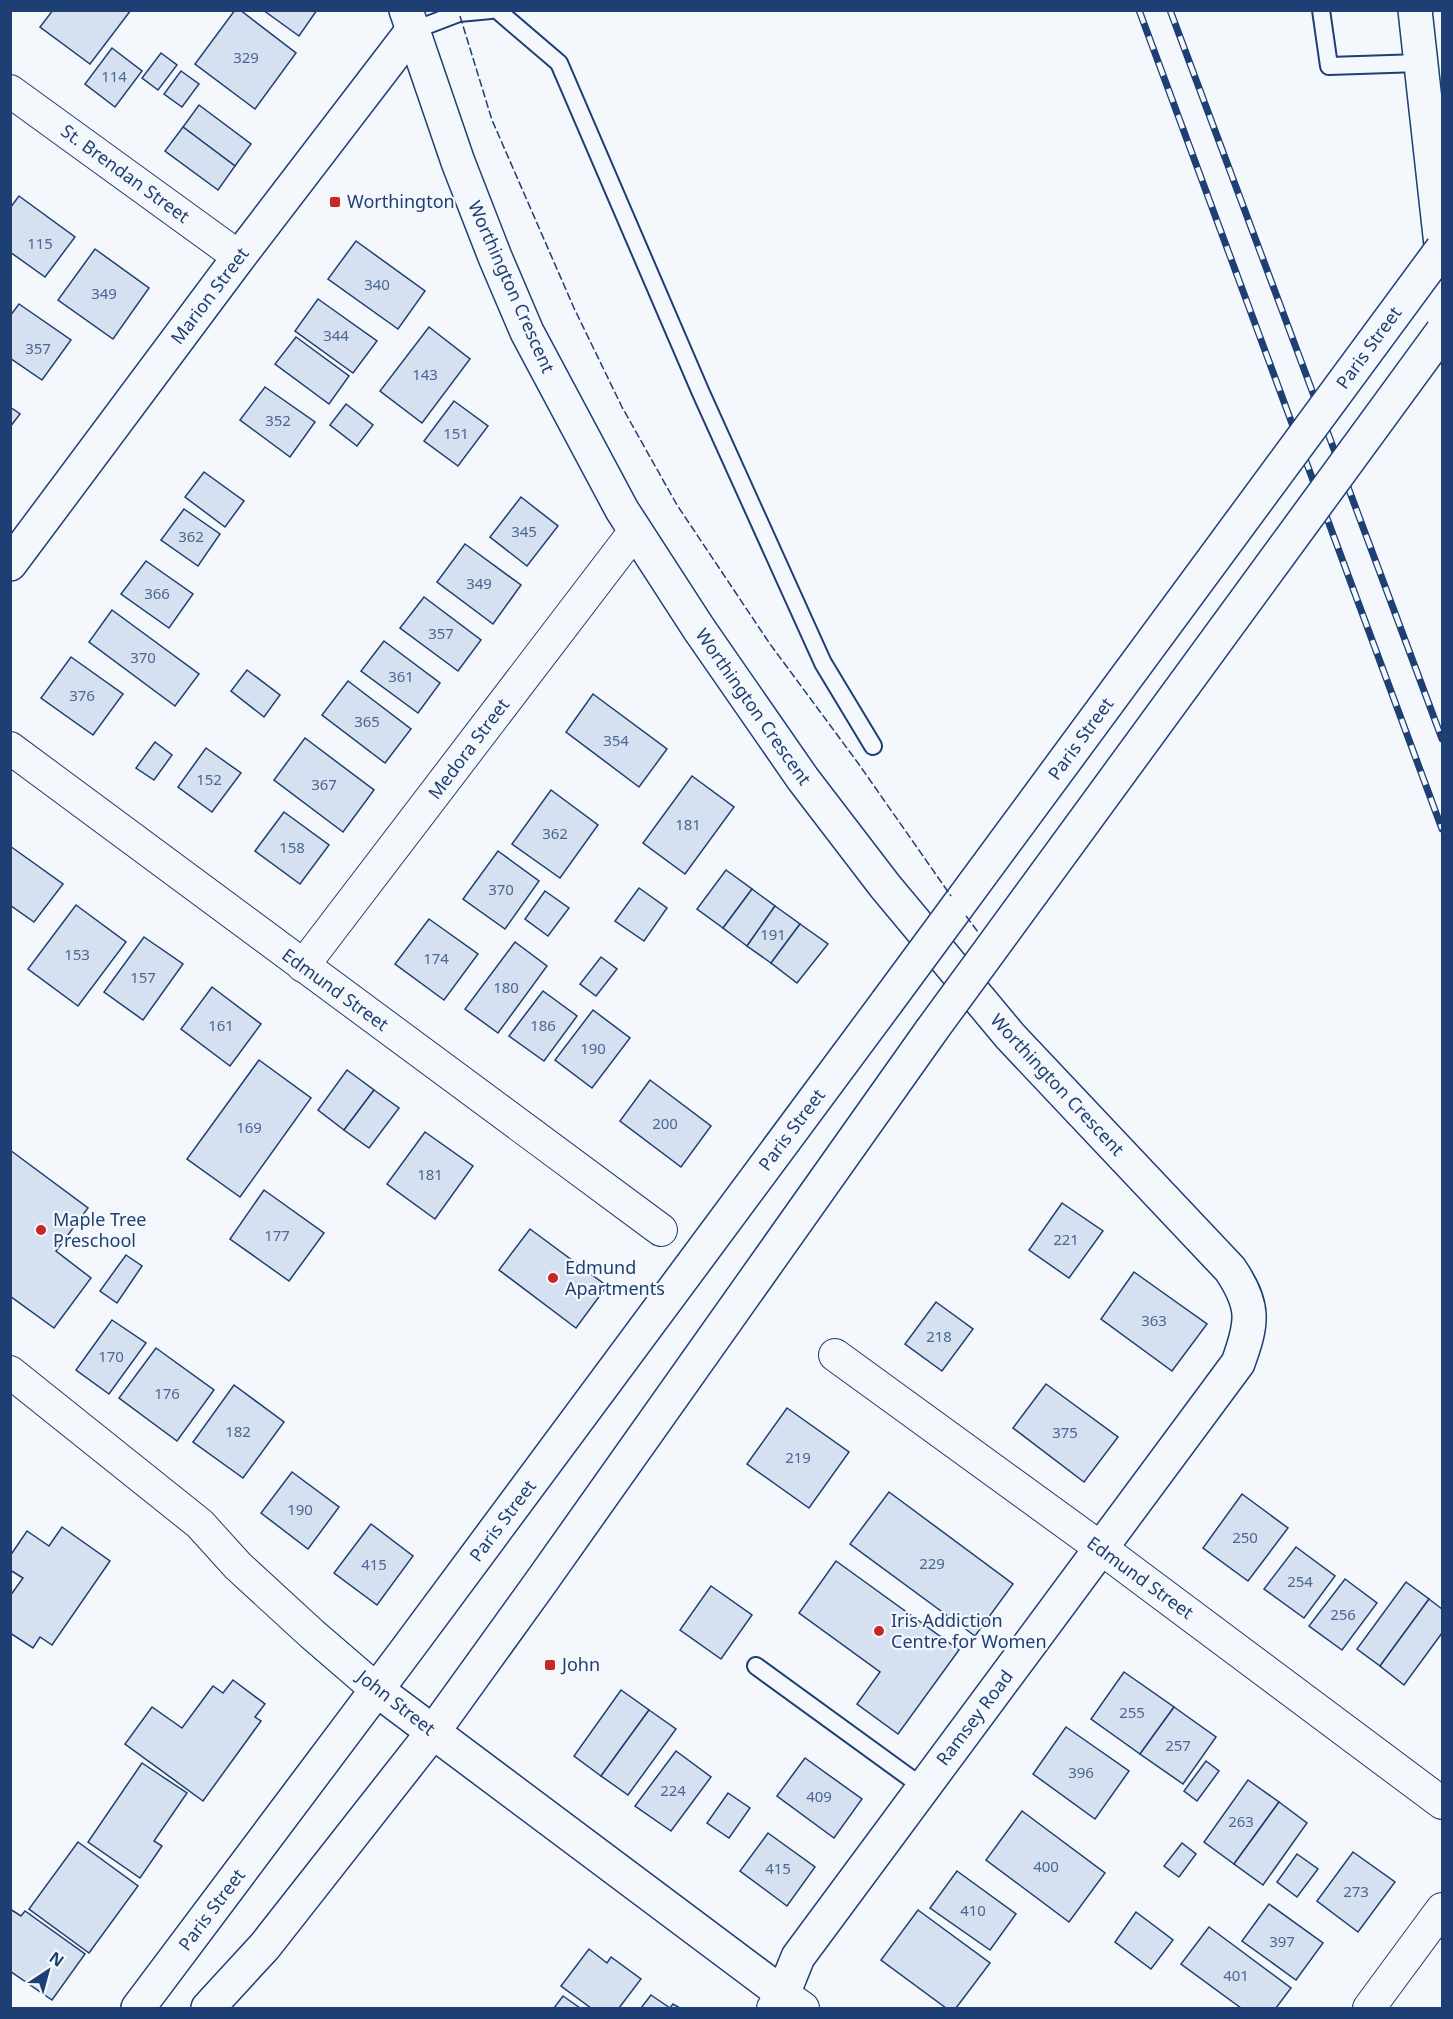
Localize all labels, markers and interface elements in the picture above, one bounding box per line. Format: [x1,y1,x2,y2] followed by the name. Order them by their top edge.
[233,47,259,67] house number: 329
[101,66,127,86] house number: 114
[57,118,195,228] street label: St. Brendan Street
[347,189,455,213] place label: Worthington
[328,195,342,209] marker: Worthington
[463,197,561,377] street label: Worthington Crescent
[27,233,53,253] house number: 115
[165,242,254,349] street label: Marion Street
[364,274,390,294] house number: 340
[91,283,117,303] house number: 349
[1330,301,1407,394] street label: Paris Street
[323,325,349,345] house number: 344
[25,338,51,358] house number: 357
[412,364,438,384] house number: 143
[265,410,291,430] house number: 352
[443,423,469,443] house number: 151
[511,521,537,541] house number: 345
[178,526,204,546] house number: 362
[466,573,492,593] house number: 349
[144,583,170,603] house number: 366
[428,623,454,643] house number: 357
[691,623,817,790] street label: Worthington Crescent
[130,647,156,667] house number: 370
[388,666,414,686] house number: 361
[69,685,95,705] house number: 376
[1042,692,1119,785] street label: Paris Street
[422,693,514,804] street label: Medora Street
[354,711,380,731] house number: 365
[603,730,629,750] house number: 354
[196,769,222,789] house number: 152
[311,774,337,794] house number: 367
[675,814,701,834] house number: 181
[542,823,568,843] house number: 362
[279,837,305,857] house number: 158
[488,879,514,899] house number: 370
[760,924,786,944] house number: 191
[277,942,394,1036] street label: Edmund Street
[64,944,90,964] house number: 153
[423,948,449,968] house number: 174
[130,967,156,987] house number: 157
[493,977,519,997] house number: 180
[986,1008,1130,1161] street label: Worthington Crescent
[208,1015,234,1035] house number: 161
[530,1015,556,1035] house number: 186
[580,1038,606,1058] house number: 190
[753,1083,830,1175] street label: Paris Street
[652,1113,678,1133] house number: 200
[236,1117,262,1137] house number: 169
[417,1164,443,1184] house number: 181
[53,1207,146,1252] place label: Maple Tree Preschool
[34,1223,48,1237] marker: Maple Tree Preschool
[264,1225,290,1245] house number: 177
[1053,1229,1079,1249] house number: 221
[565,1255,665,1300] place label: Edmund Apartments
[546,1271,560,1285] marker: Edmund Apartments
[1141,1310,1167,1330] house number: 363
[926,1326,952,1346] house number: 218
[98,1346,124,1366] house number: 170
[154,1383,180,1403] house number: 176
[225,1421,251,1441] house number: 182
[1052,1422,1078,1442] house number: 375
[785,1447,811,1467] house number: 219
[464,1474,541,1566] street label: Paris Street
[287,1499,313,1519] house number: 190
[1232,1527,1258,1547] house number: 250
[1082,1530,1199,1624] street label: Edmund Street
[919,1553,945,1573] house number: 229
[361,1554,387,1574] house number: 415
[1287,1571,1313,1591] house number: 254
[1330,1604,1356,1624] house number: 256
[891,1608,1047,1653] place label: Iris Addiction Centre for Women
[872,1624,886,1638] marker: Iris Addiction Centre for Women
[560,1652,600,1676] place label: John
[543,1658,557,1672] marker: John
[351,1663,441,1741] street label: John Street
[930,1665,1018,1770] street label: Ramsey Road
[1119,1702,1145,1722] house number: 255
[1165,1735,1191,1755] house number: 257
[1068,1762,1094,1782] house number: 396
[660,1780,686,1800] house number: 224
[806,1786,832,1806] house number: 409
[1228,1811,1254,1831] house number: 263
[1033,1856,1059,1876] house number: 400
[765,1858,791,1878] house number: 415
[173,1863,250,1955] street label: Paris Street
[1343,1881,1369,1901] house number: 273
[960,1900,986,1920] house number: 410
[1269,1931,1295,1951] house number: 397
[18,1941,78,2001] north arrow
[45,1946,69,1972] text: N
[1223,1965,1249,1985] house number: 401

